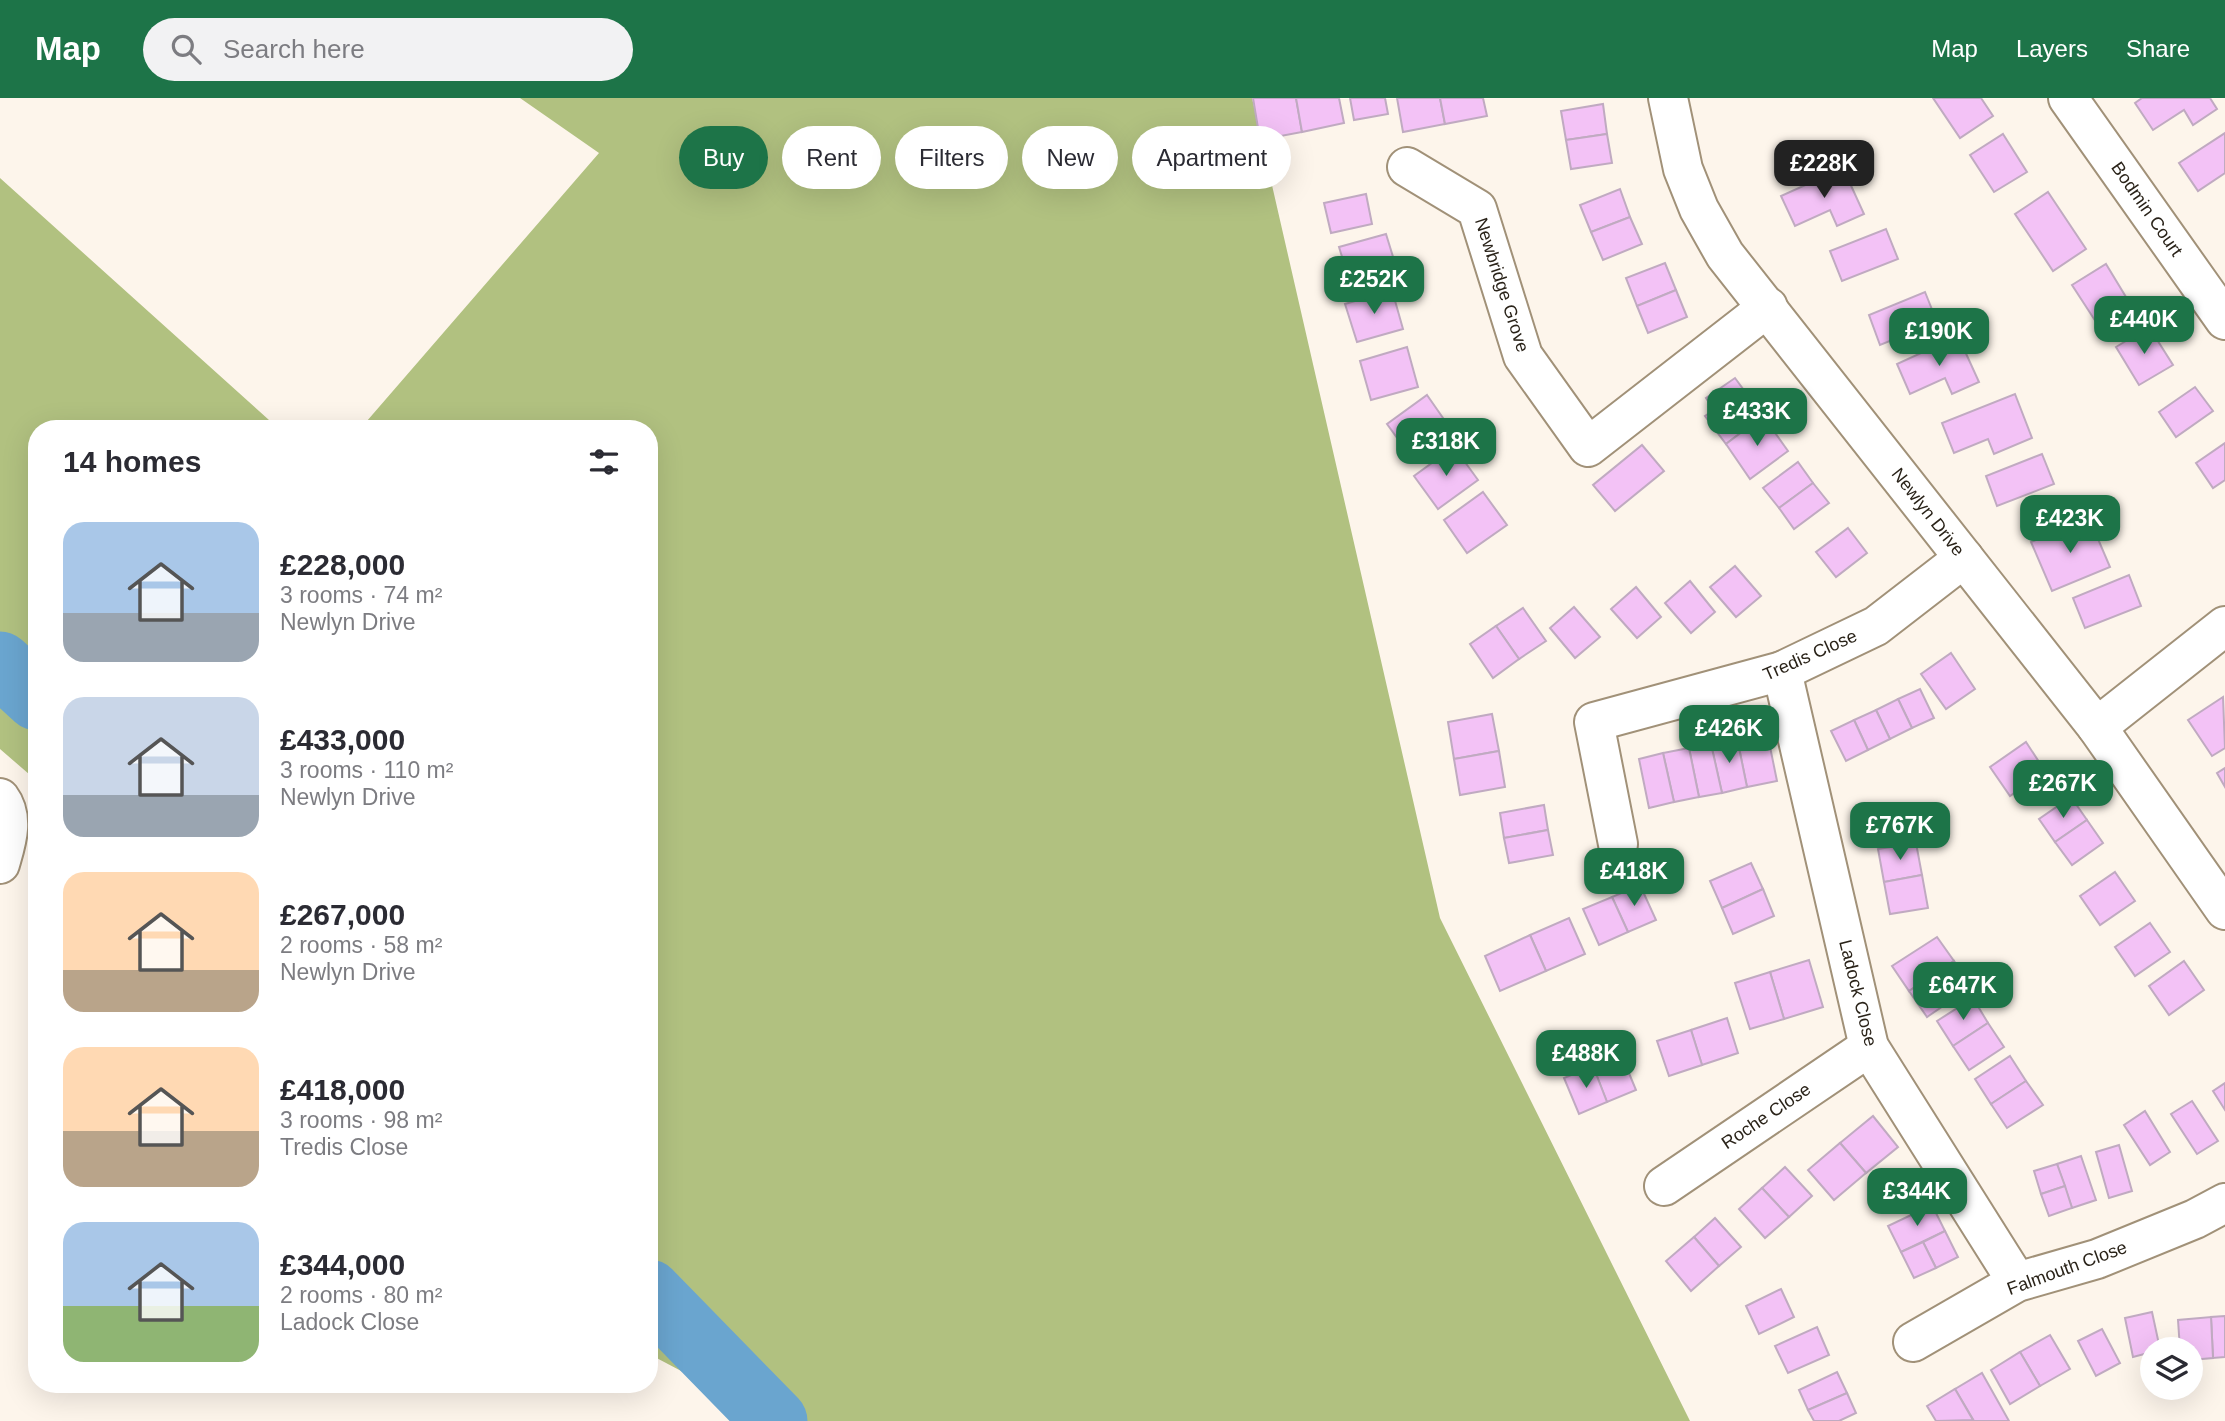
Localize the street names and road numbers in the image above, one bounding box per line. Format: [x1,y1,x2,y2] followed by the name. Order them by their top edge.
[2107,158,2187,260] street label: Bodmin Court
[1471,215,1533,355] street label: Newbridge Grove
[1887,464,1969,560] street label: Newlyn Drive
[1760,625,1860,685] street label: Tredis Close
[1835,938,1881,1048] street label: Ladock Close
[1718,1079,1814,1153] street label: Roche Close
[2004,1237,2130,1299] street label: Falmouth Close

